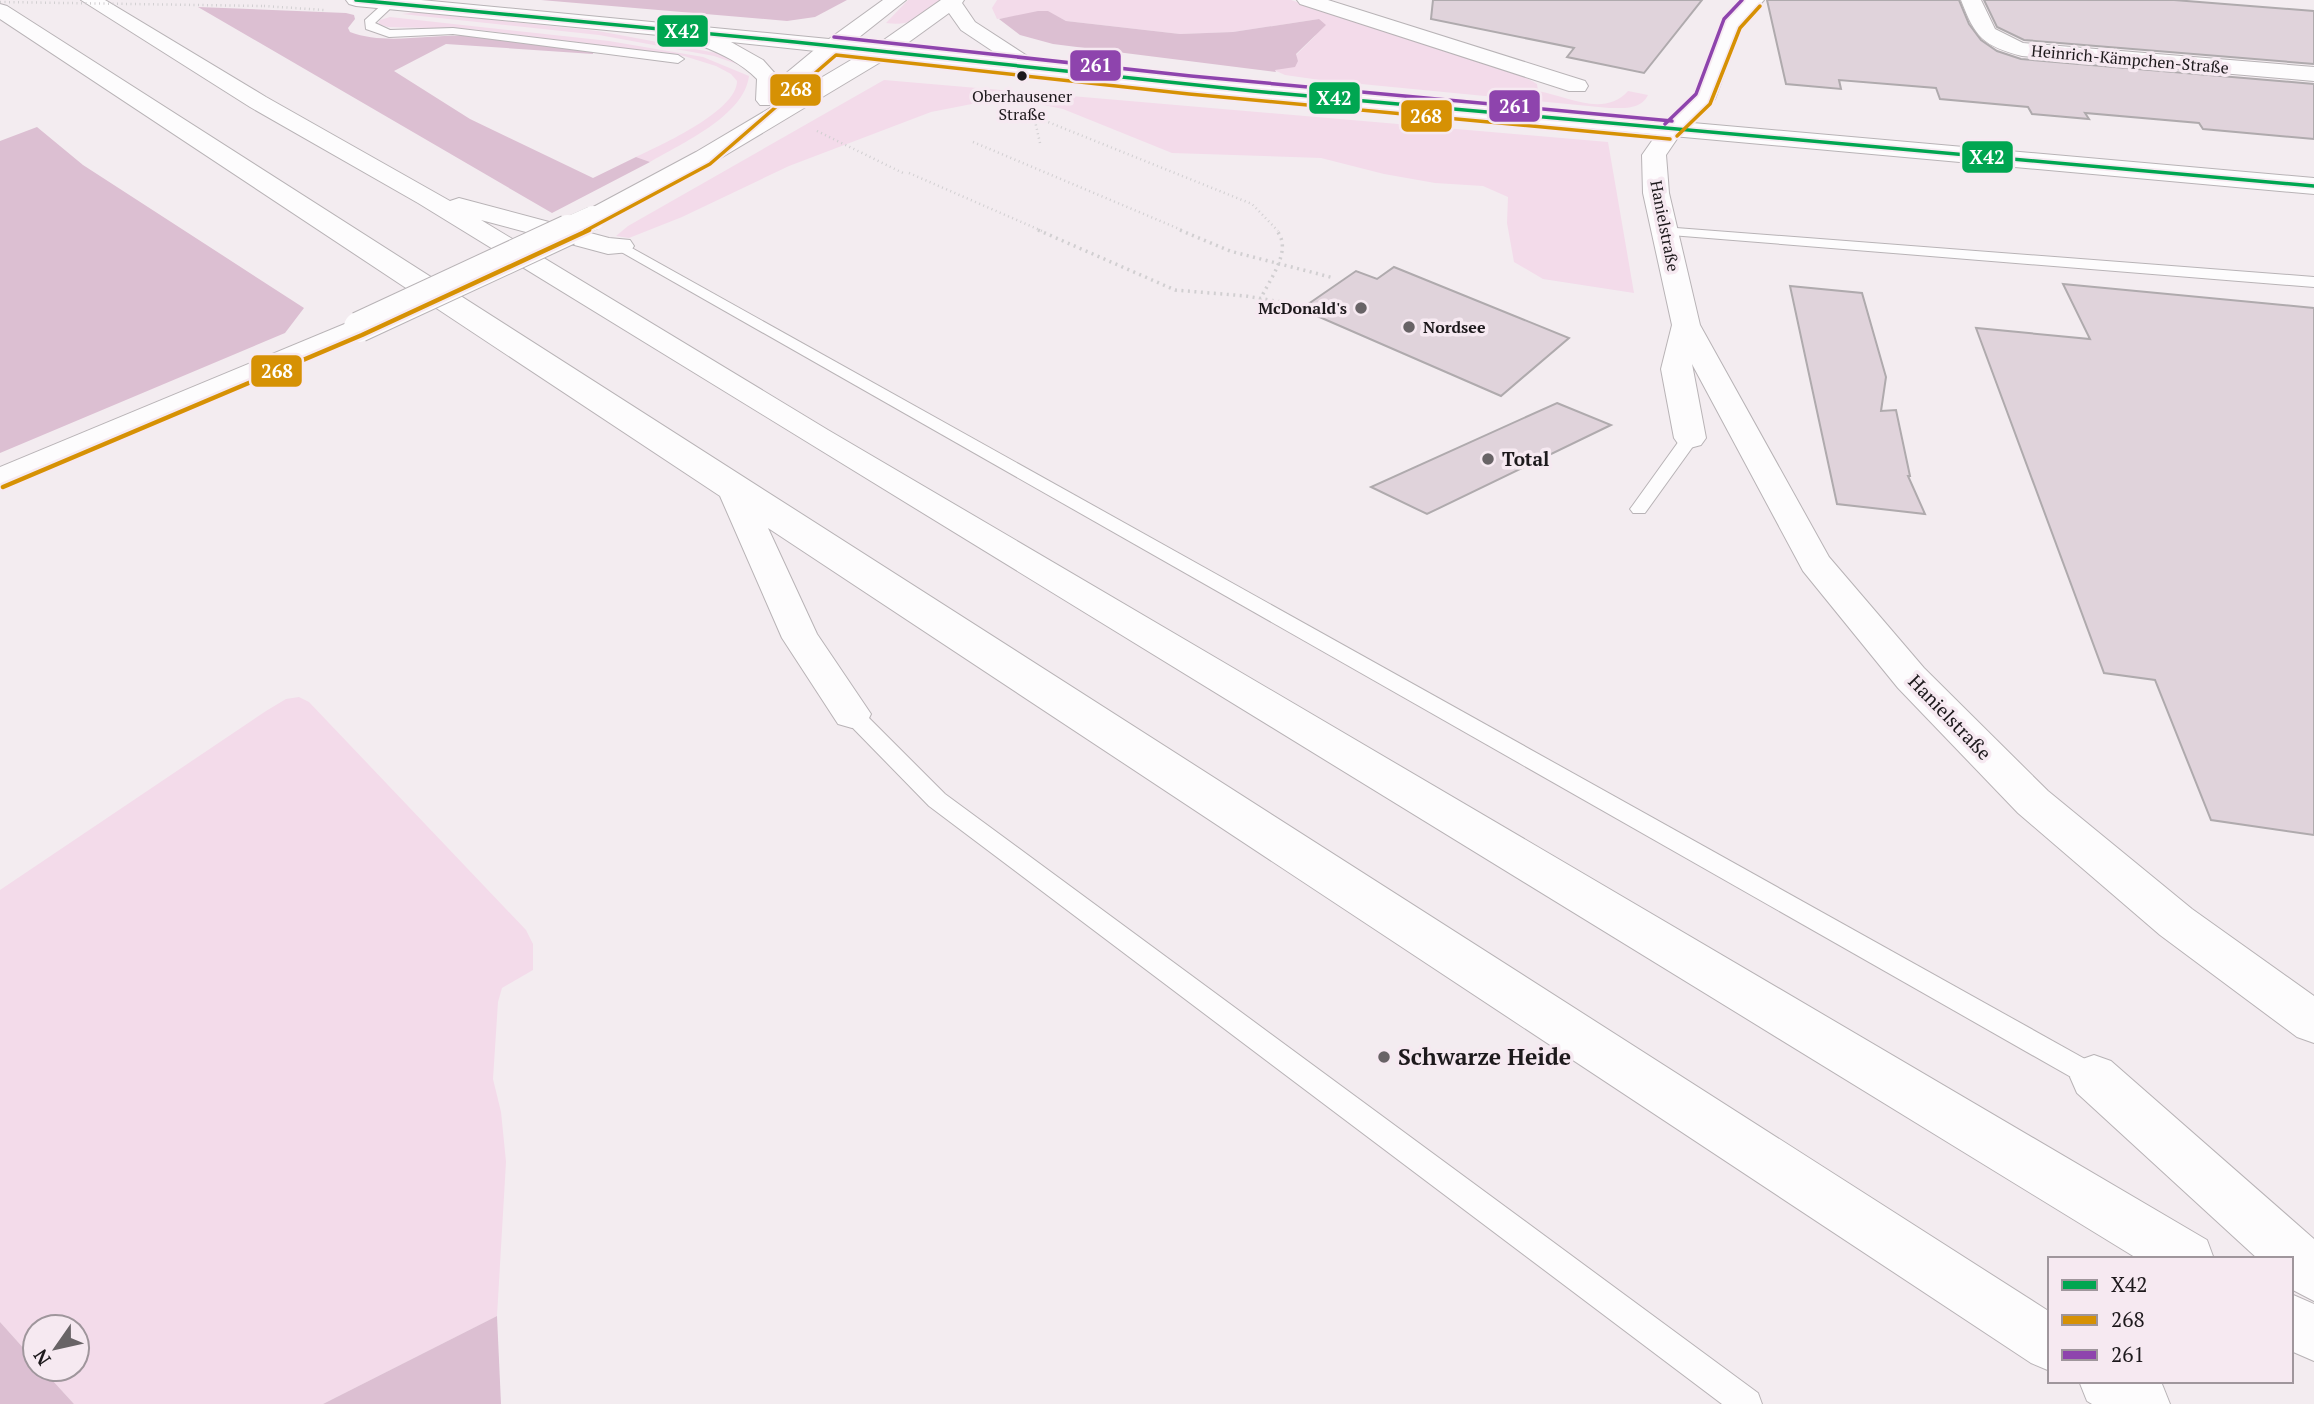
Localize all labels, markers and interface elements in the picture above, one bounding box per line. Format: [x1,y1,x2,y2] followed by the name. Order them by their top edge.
[656,14,709,48] line badge: X42
[664,18,700,43] text: X42
[2030,39,2230,79] street label: Heinrich-Kämpchen-Straße
[1069,49,1122,82] line badge: 261
[1080,52,1112,77] text: 261
[1015,69,1029,83] marker: Oberhausener Straße
[769,73,822,107] line badge: 268
[780,76,812,101] text: 268
[1308,81,1361,115] line badge: X42
[972,85,1073,125] place label: Oberhausener Straße
[1316,85,1352,110] text: X42
[1488,89,1541,123] line badge: 261
[1499,93,1531,118] text: 261
[1400,99,1453,133] line badge: 268
[1410,103,1442,128] text: 268
[1961,140,2014,174] line badge: X42
[1969,144,2005,169] text: X42
[1645,179,1685,273] street label: Hanielstraße
[1258,297,1347,319] place label: McDonald's
[1353,300,1369,316] marker: McDonald's
[1423,316,1486,338] place label: Nordsee
[1401,319,1417,335] marker: Nordsee
[250,354,303,388] line badge: 268
[261,358,293,383] text: 268
[1502,446,1549,471] place label: Total
[1480,451,1496,467] marker: Total
[1903,669,1997,765] street label: Hanielstraße
[1398,1041,1571,1072] place label: Schwarze Heide
[1376,1049,1392,1065] marker: Schwarze Heide
[2048,1257,2293,1383] legend
[2111,1270,2147,1298] text: X42
[2111,1305,2145,1333] text: 268
[21,1313,91,1383] north arrow
[2111,1340,2145,1368] text: 261
[27,1344,56,1371] text: N

